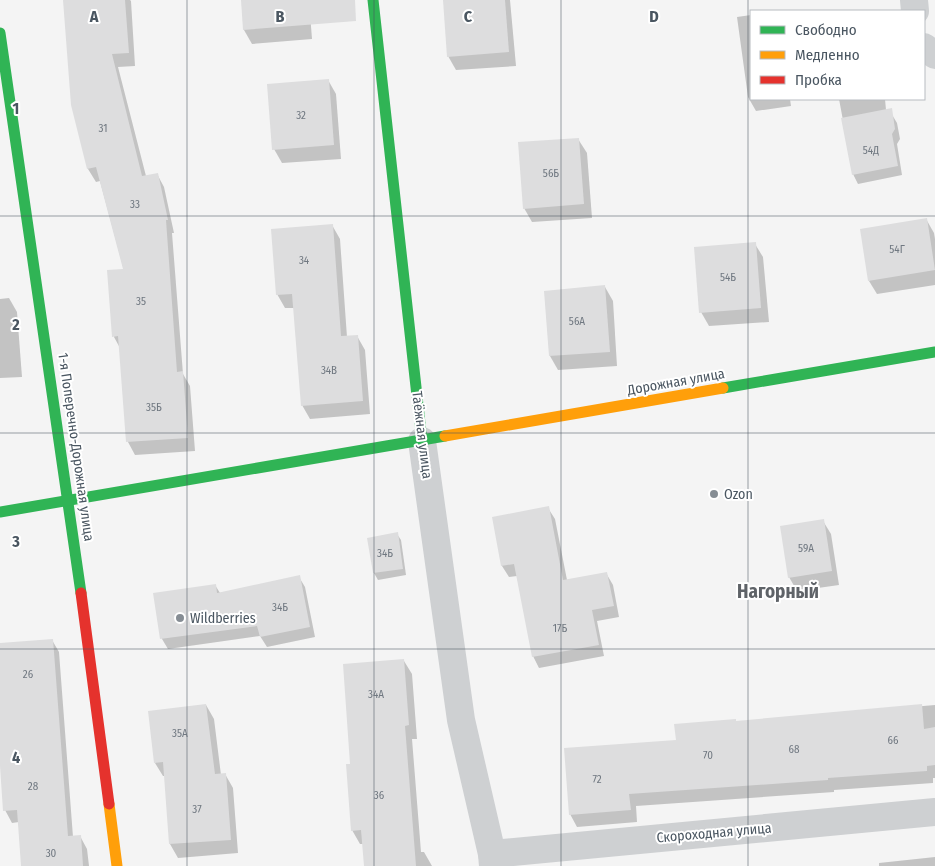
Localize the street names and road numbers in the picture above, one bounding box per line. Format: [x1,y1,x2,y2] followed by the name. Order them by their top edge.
[54,352,98,542] street label: 1-я Поперечно-Дорожная улица
[625,365,726,399] street label: Дорожная улица
[408,390,436,480] street label: Таёжная улица
[656,819,772,846] street label: Скороходная улица

